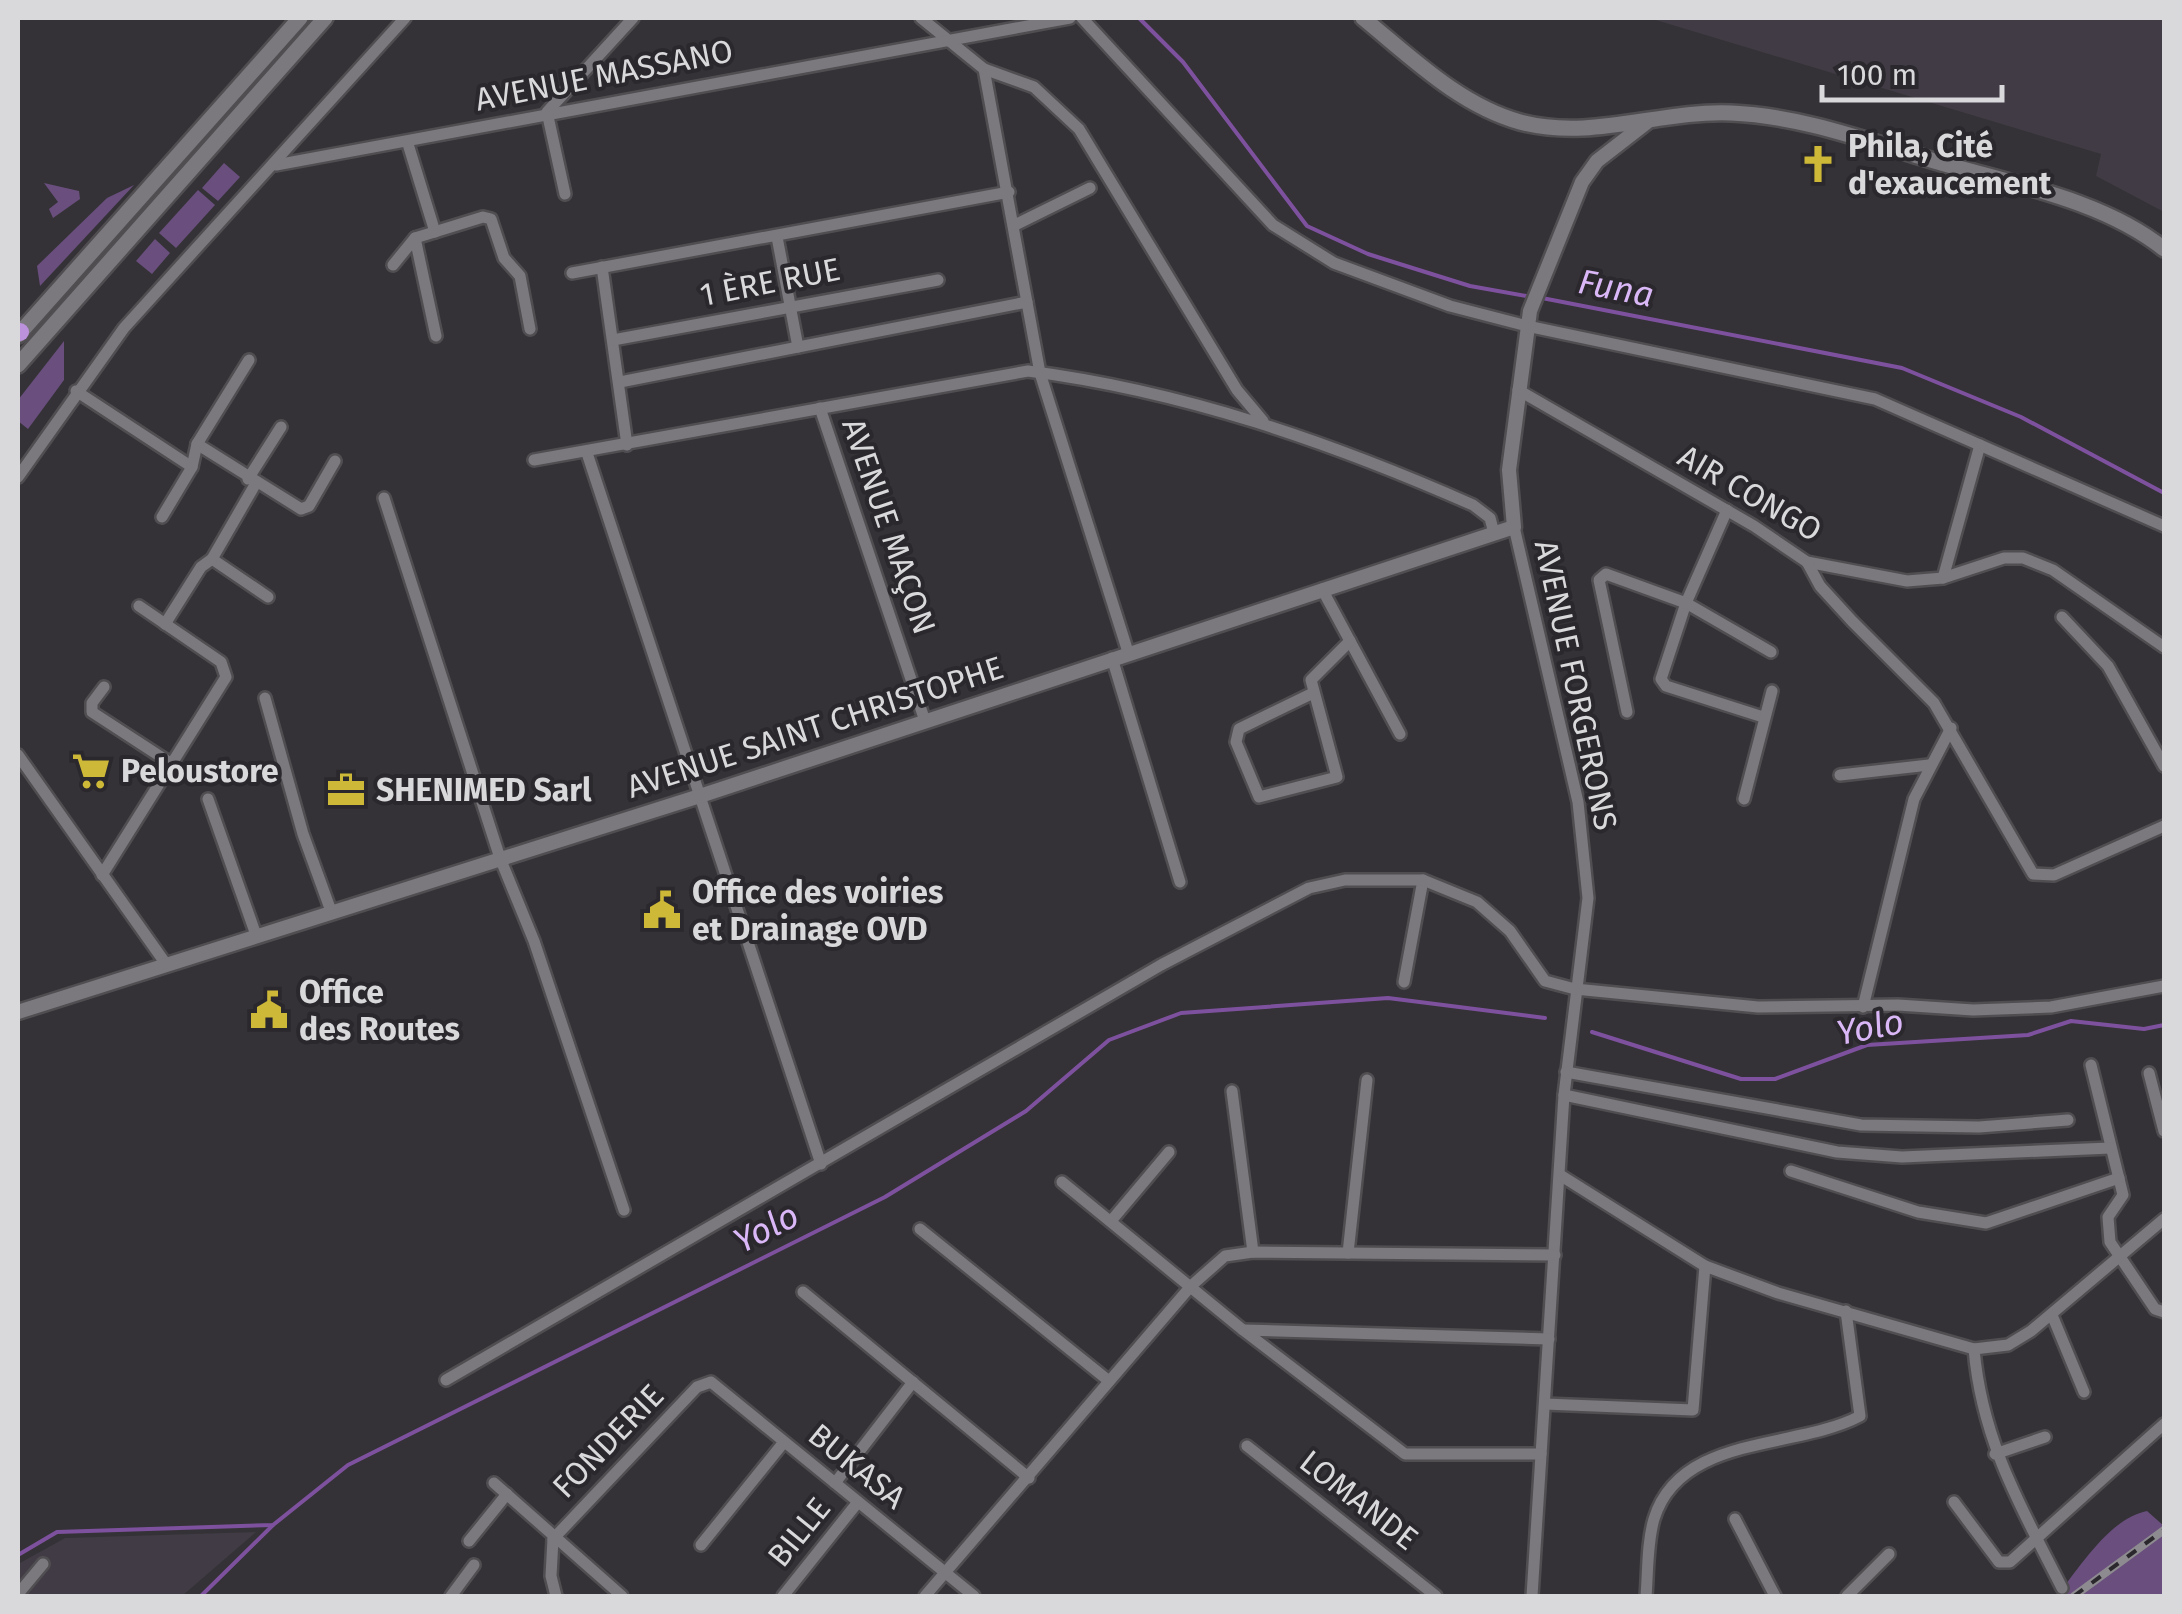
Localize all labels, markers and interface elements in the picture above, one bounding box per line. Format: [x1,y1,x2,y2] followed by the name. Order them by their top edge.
[472,31,736,119] street label: AVENUE MASSANO
[1822,40,2002,102] scale bar
[1837,57,1917,93] text: 100 m
[1848,127,2052,202] place label: Phila, Cité d'exaucement
[1797,143,1839,185] church icon: Phila, Cité d'exaucement
[697,250,843,314] street label: 1 ÈRE RUE
[1575,260,1657,316] water label: Funa
[834,413,944,639] street label: AVENUE MAÇON
[1672,437,1828,549] street label: AIR CONGO
[1527,536,1625,834] street label: AVENUE FORGERONS
[622,648,1008,806] street label: AVENUE SAINT CHRISTOPHE
[70,750,112,792] supermarket icon: Peloustore
[121,752,279,790] place label: Peloustore
[325,769,367,811] office icon: SHENIMED Sarl
[376,771,592,809] place label: SHENIMED Sarl
[692,873,943,948] place label: Office des voiries et Drainage OVD
[641,889,683,931] public building icon: Office des voiries et Drainage OVD
[299,973,460,1048] place label: Office des Routes
[248,989,290,1031] public building icon: Office des Routes
[1833,1000,1907,1054] water label: Yolo
[726,1194,806,1262] water label: Yolo
[545,1376,671,1506] street label: FONDERIE
[801,1416,914,1517] street label: BUKASA
[1292,1442,1426,1558] street label: LOMANDE
[760,1490,838,1574] street label: BILLE

